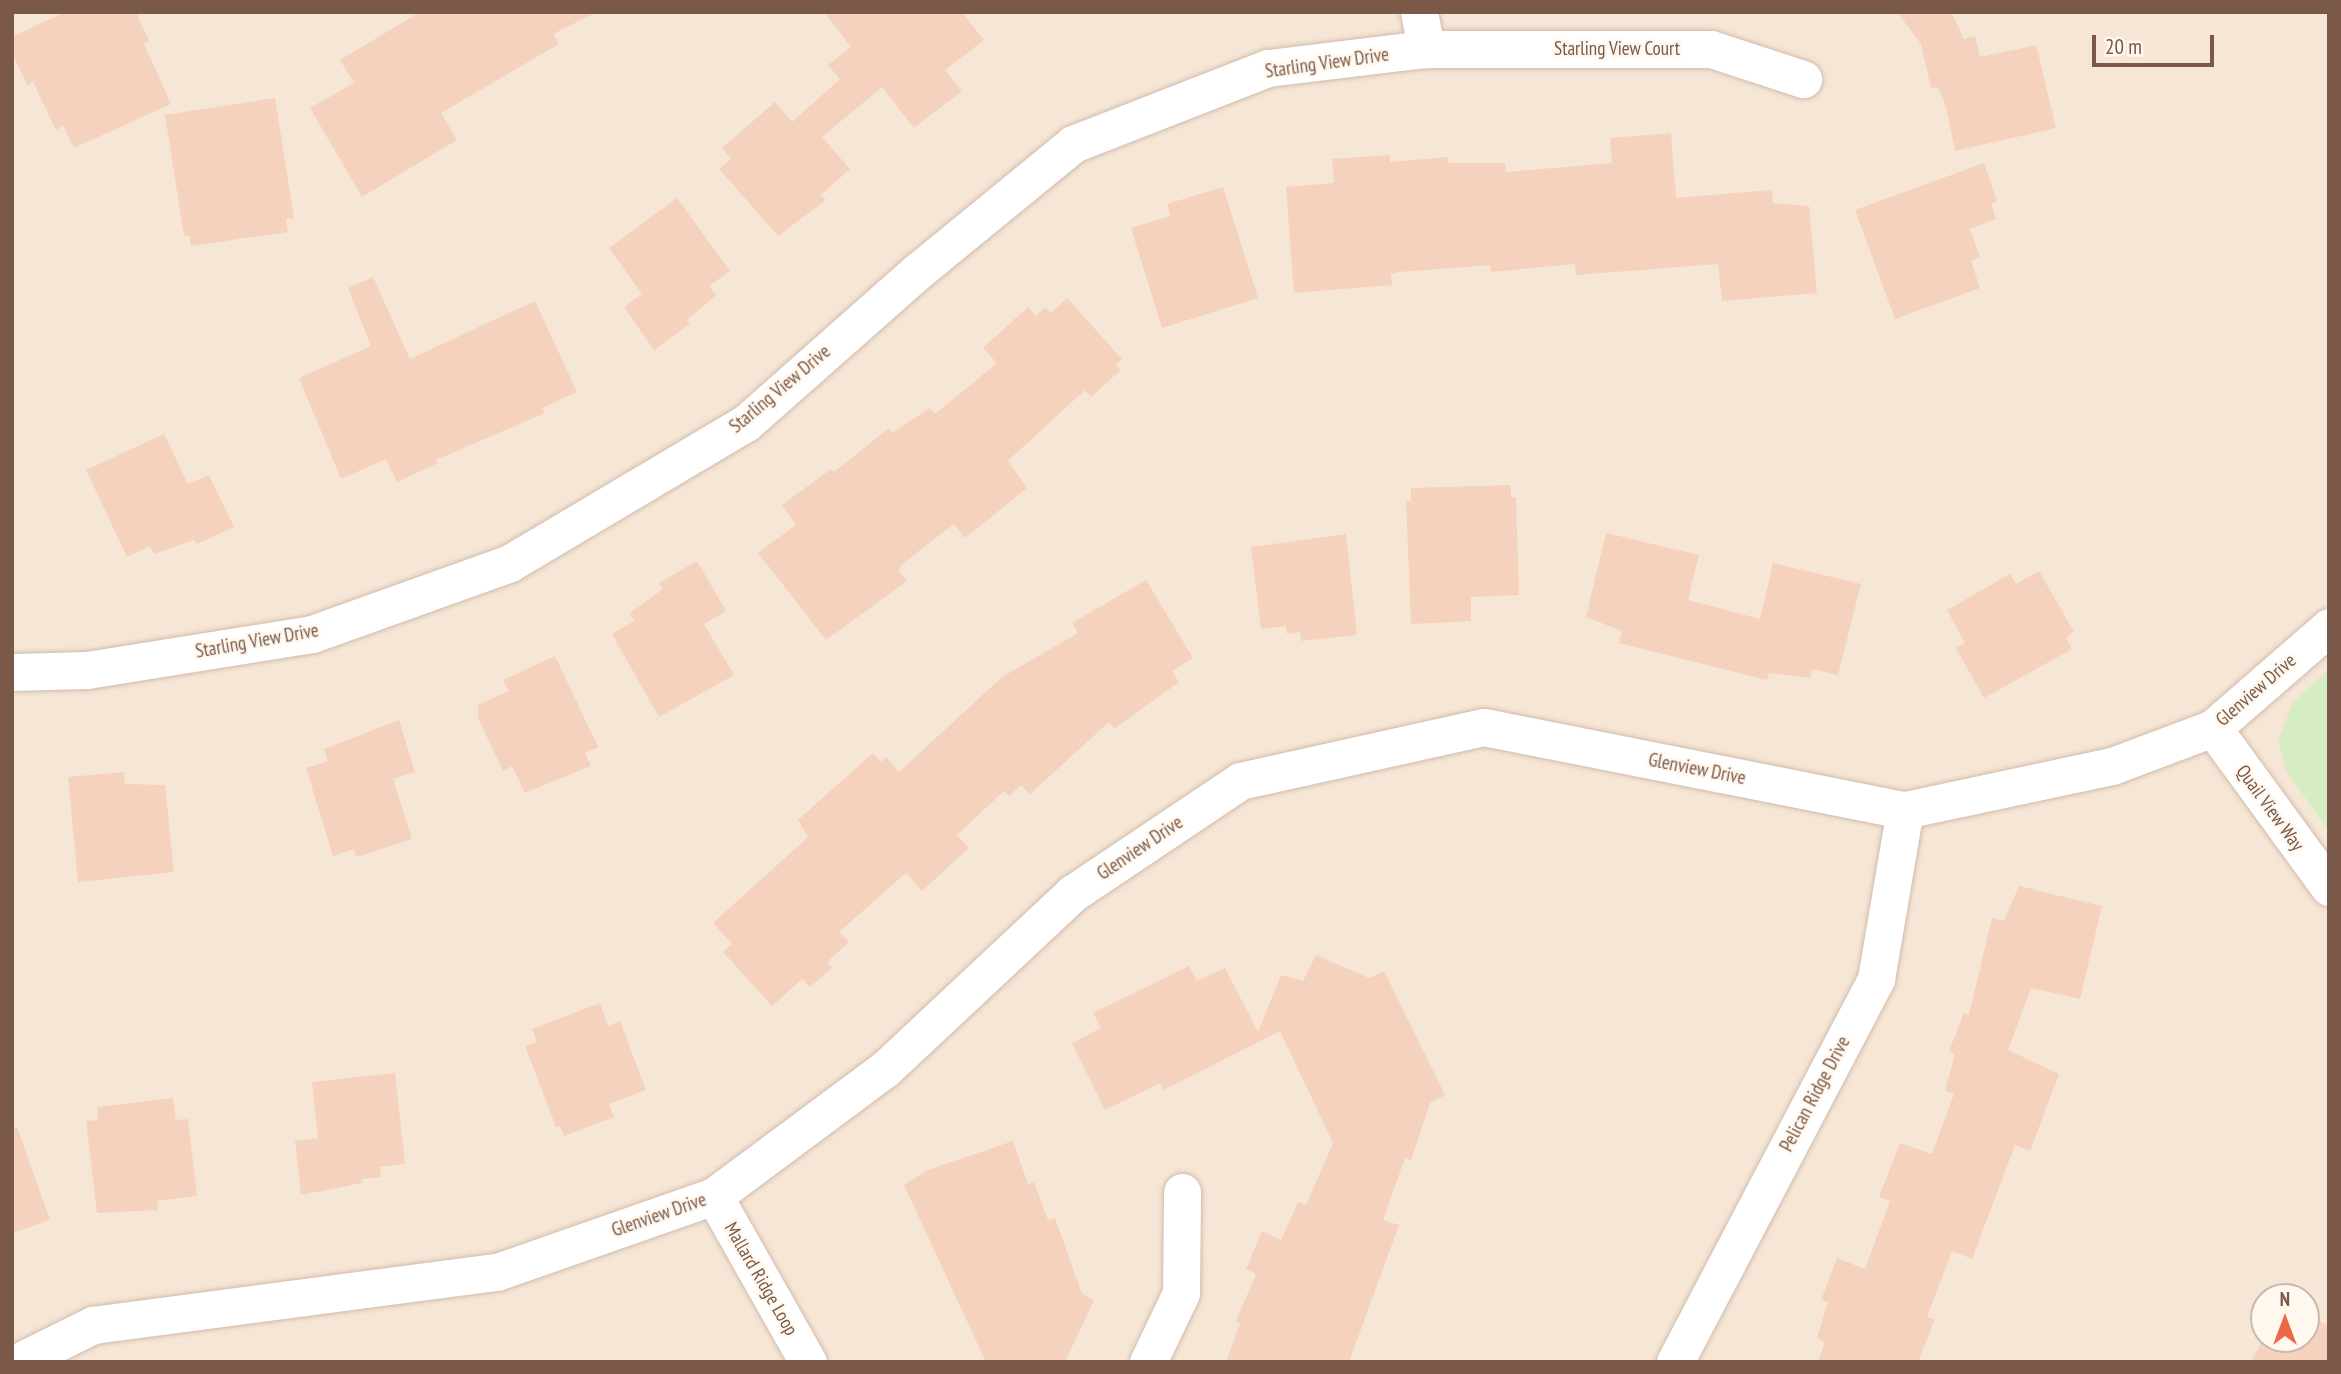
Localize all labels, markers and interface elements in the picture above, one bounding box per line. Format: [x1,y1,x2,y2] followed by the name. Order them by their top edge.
[2096,21,2218,65] scale bar
[2105,33,2142,60] text: 20 m
[1554,38,1680,60] street label: Starling View Court
[1263,43,1391,83] street label: Starling View Drive
[725,340,835,438] street label: Starling View Drive
[193,619,321,663] street label: Starling View Drive
[2211,649,2301,731] street label: Glenview Drive
[1646,748,1748,790] street label: Glenview Drive
[2231,760,2309,856] street label: Quail View Way
[1093,811,1187,885] street label: Glenview Drive
[1775,1032,1855,1156] street label: Pelican Ridge Drive
[609,1188,709,1242] street label: Glenview Drive
[719,1218,803,1340] street label: Mallard Ridge Loop
[2250,1283,2320,1353] north arrow
[2280,1287,2290,1311] text: N

